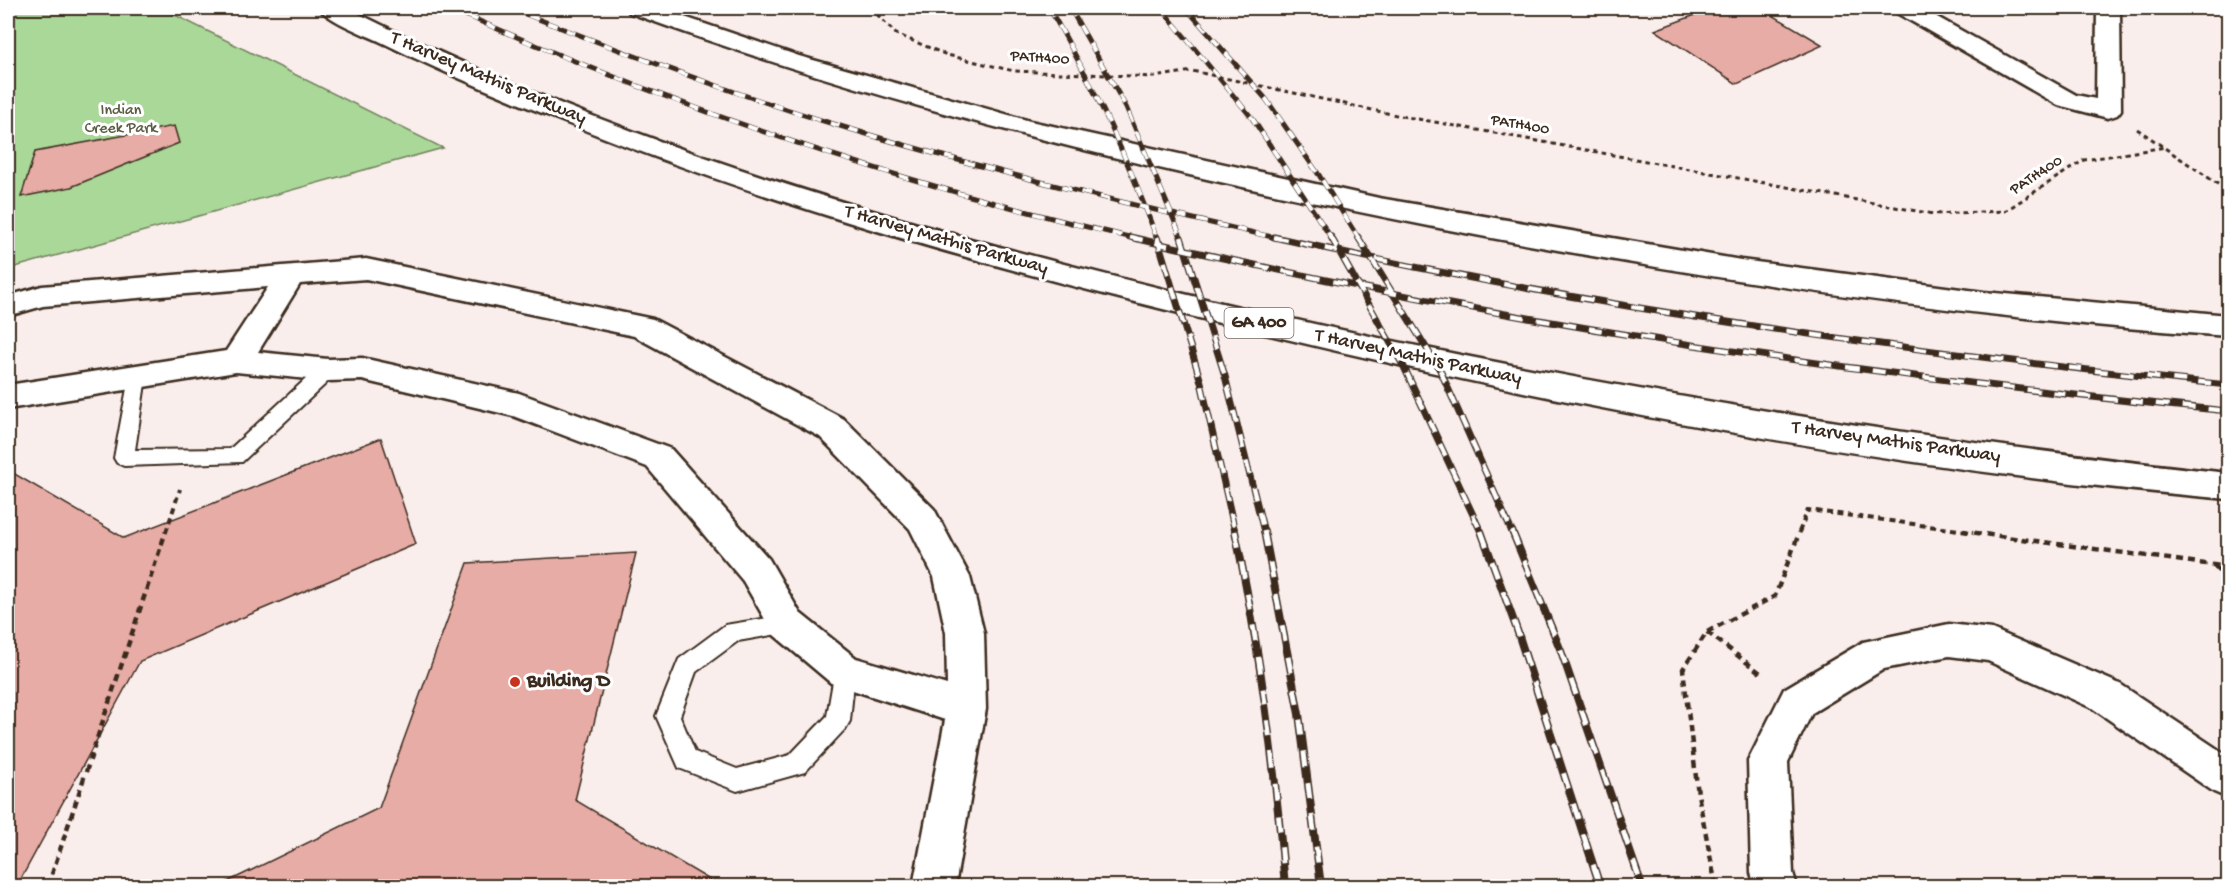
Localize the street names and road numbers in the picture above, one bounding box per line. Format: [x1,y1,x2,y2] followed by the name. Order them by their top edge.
[386,27,590,131] street label: T Harvey Mathis Parkway
[1009,47,1070,71] street label: PATH400
[1488,111,1551,141] street label: PATH400
[2006,152,2067,201] street label: PATH400
[841,201,1051,281] street label: T Harvey Mathis Parkway
[1224,308,1294,338] road number: GA 400
[1312,325,1524,391] street label: T Harvey Mathis Parkway
[1789,417,2002,469] street label: T Harvey Mathis Parkway

